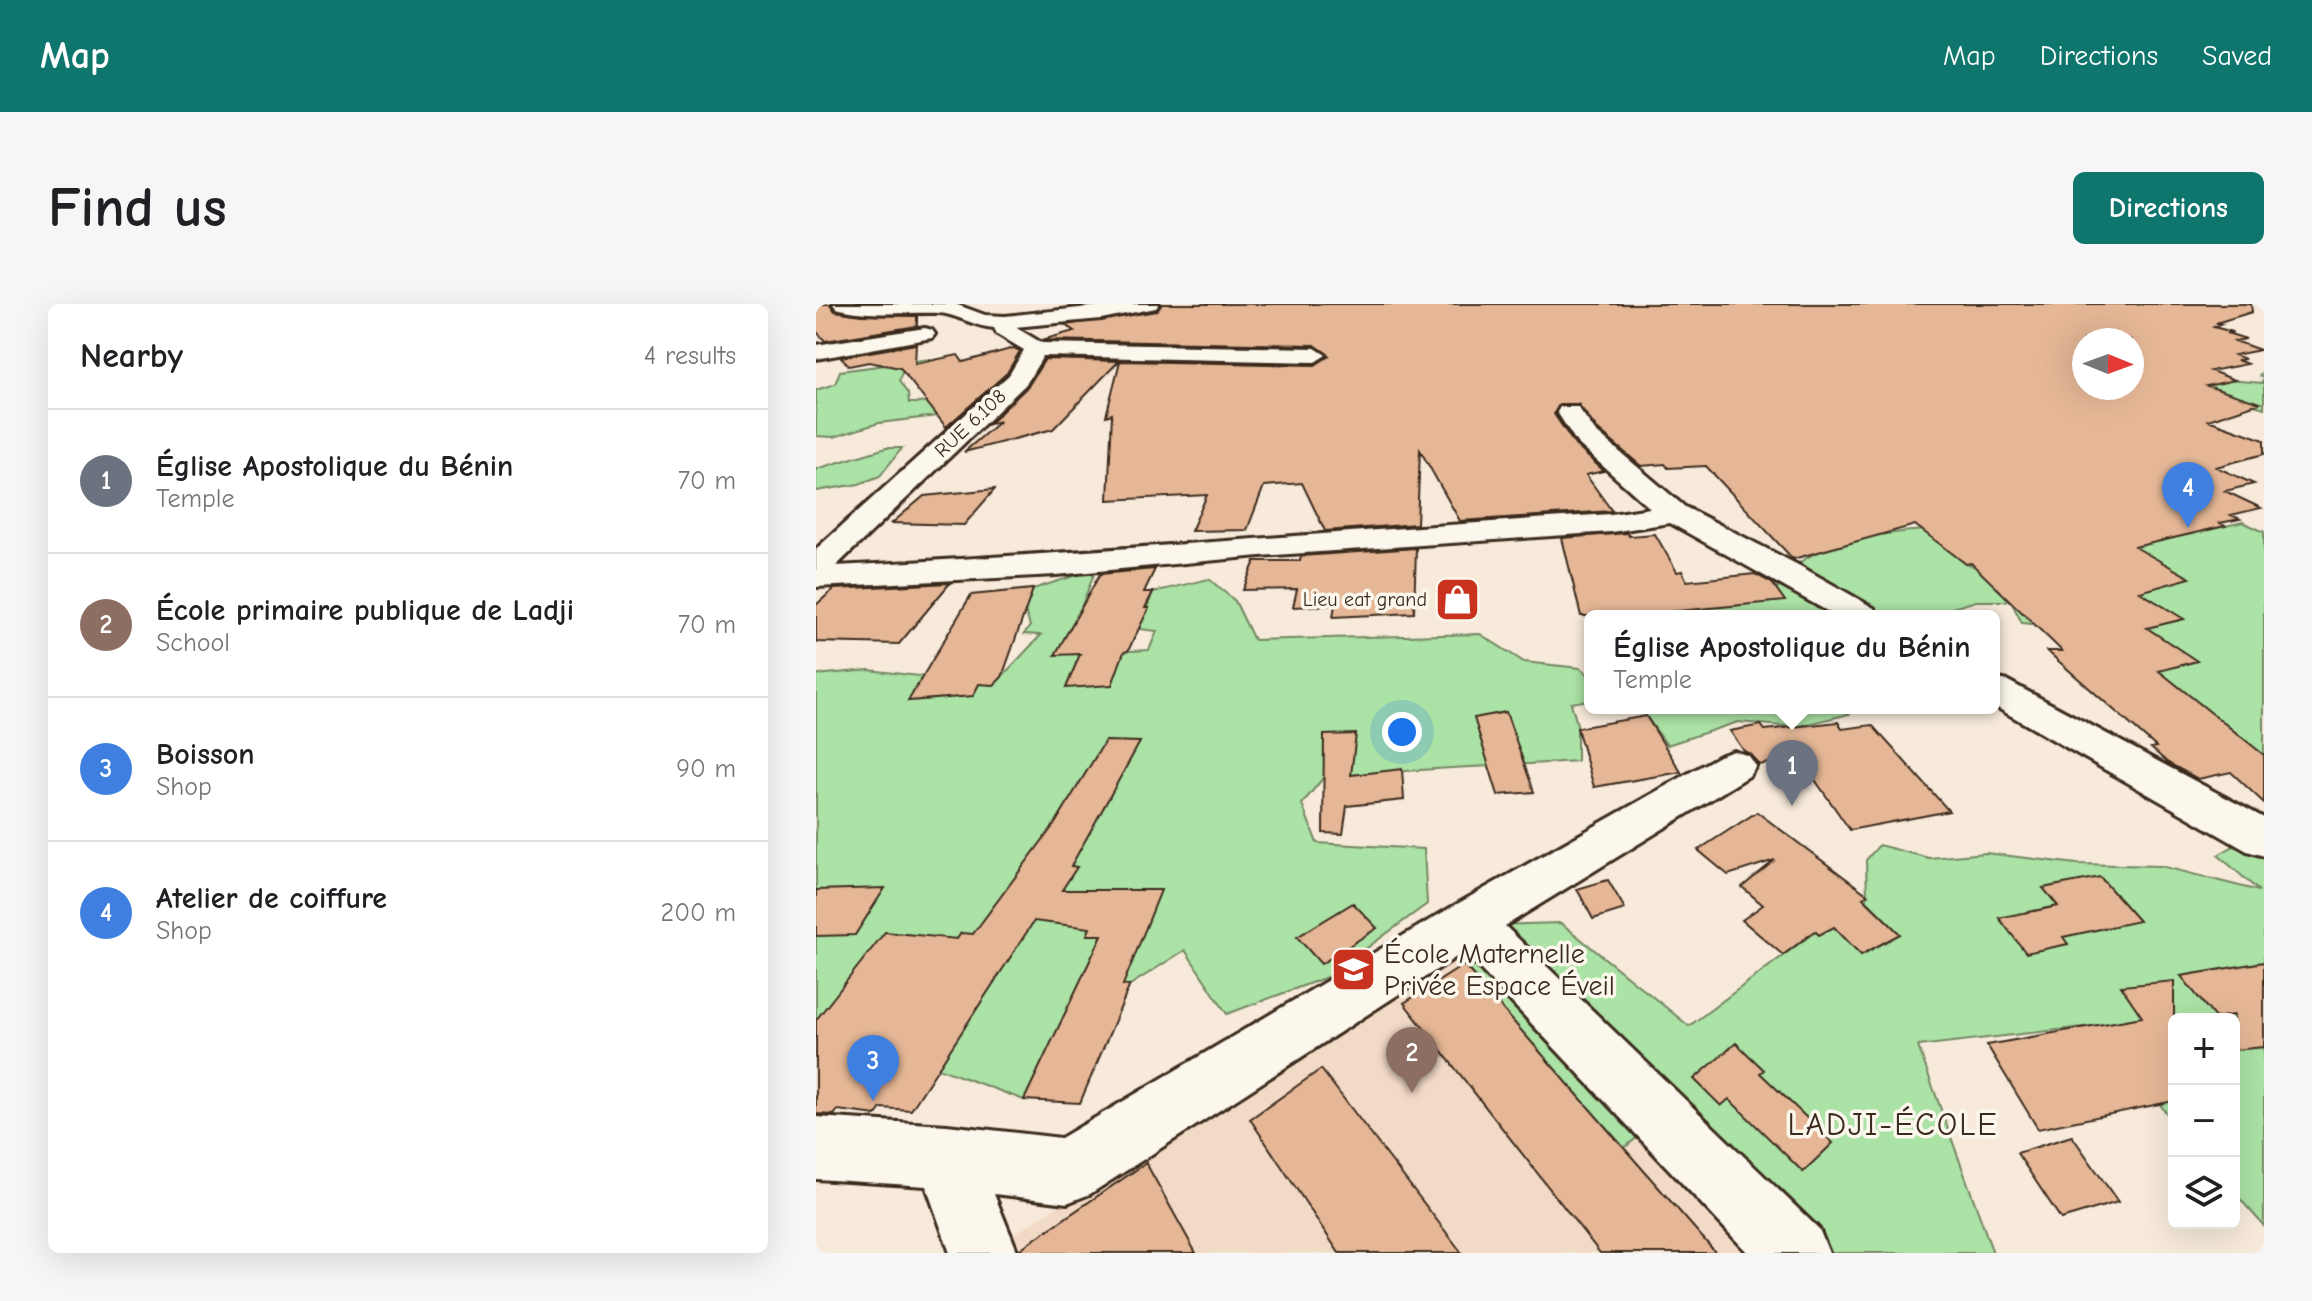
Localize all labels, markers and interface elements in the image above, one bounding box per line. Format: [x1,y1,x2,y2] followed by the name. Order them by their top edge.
[40,34,110,78] text: Map
[1943,40,1996,72] text: Map
[2040,40,2158,72] text: Directions
[2202,40,2272,72] text: Saved
[2073,172,2264,244] button: Directions
[48,176,227,240] text: Find us
[2072,328,2144,400] north arrow
[80,336,183,376] text: Nearby
[644,341,736,371] text: 4 results
[930,385,1011,462] street label: RUE 6.108
[156,449,513,484] text: Église Apostolique du Bénin
[2162,462,2214,528] pin: 4
[101,466,111,496] text: 1
[678,466,736,496] text: 70 m
[156,484,235,514] text: Temple
[1434,575,1482,623] shop icon: Lieu eat grand
[1303,588,1427,611] place label: Lieu eat grand
[156,593,574,628] text: École primaire publique de Ladji
[100,610,112,640] text: 2
[678,610,736,640] text: 70 m
[1584,610,2000,714] popup
[156,628,230,658] text: School
[1613,630,1971,665] text: Église Apostolique du Bénin
[1613,665,1692,695] text: Temple
[1382,712,1422,752] your location
[156,737,254,772] text: Boisson
[1766,740,1818,806] pin: 1
[100,754,112,784] text: 3
[676,754,736,784] text: 90 m
[156,772,212,802] text: Shop
[156,881,387,916] text: Atelier de coiffure
[100,898,112,928] text: 4
[661,898,736,928] text: 200 m
[156,916,212,946] text: Shop
[1384,937,1615,1002] place label: École Maternelle Privée Espace Éveil
[1329,945,1377,993] school or university icon: École Maternelle Privée Espace Éveil
[2168,1013,2240,1229] map controls
[2168,1013,2240,1085] button: +
[1386,1027,1438,1093] pin: 2
[847,1035,899,1101] pin: 3
[2168,1085,2240,1157] button: −
[1787,1106,1999,1143] district label: LADJI-ÉCOLE
[2168,1157,2240,1229] button: layers

